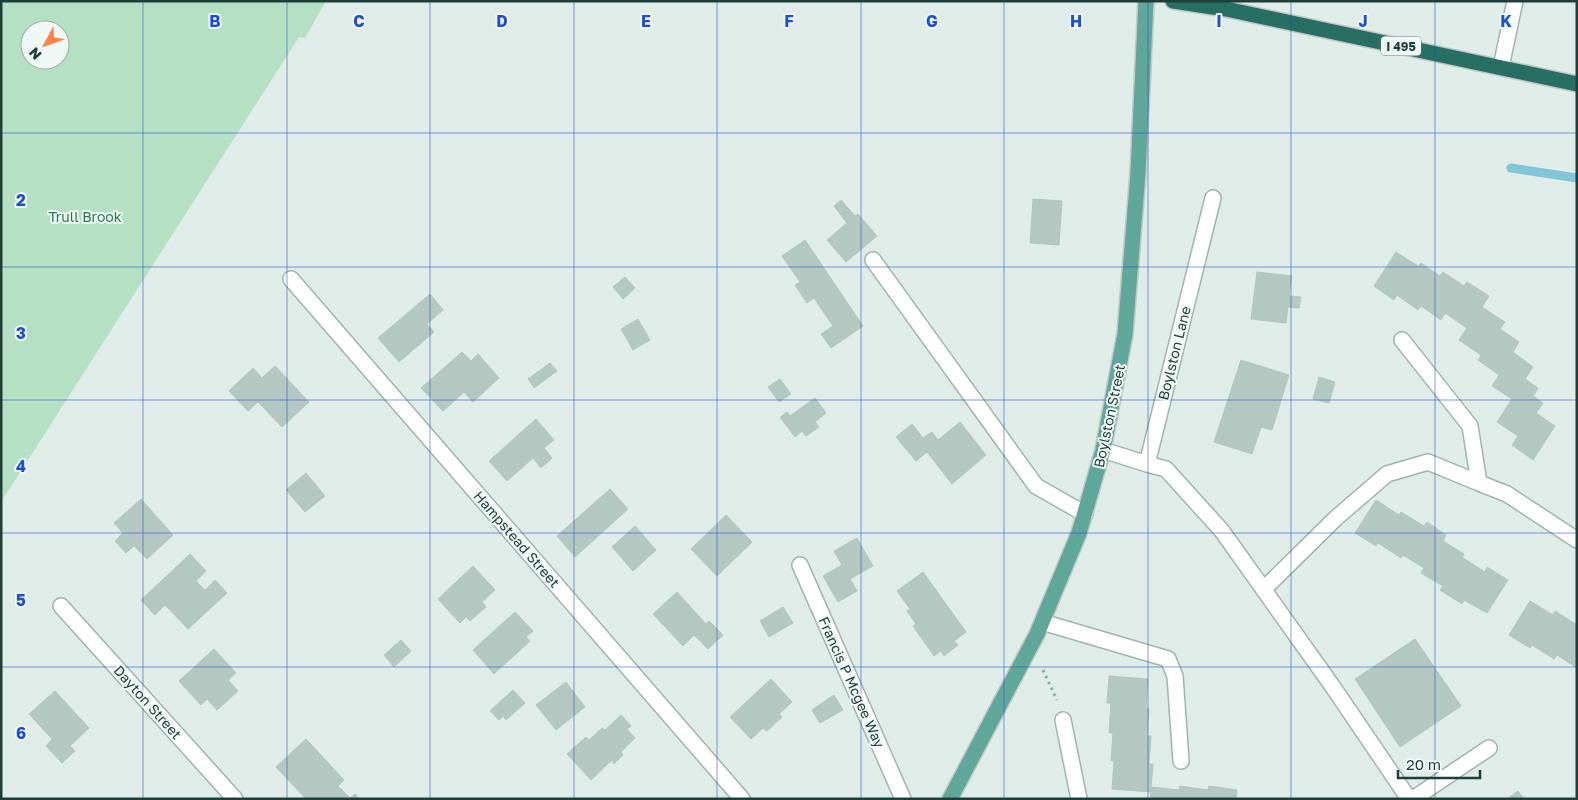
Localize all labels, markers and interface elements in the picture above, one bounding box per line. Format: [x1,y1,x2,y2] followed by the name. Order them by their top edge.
[209,11,221,31] text: B
[353,11,365,31] text: C
[496,11,508,31] text: D
[641,11,651,31] text: E
[784,11,794,31] text: F
[926,11,938,31] text: G
[1070,11,1082,31] text: H
[1216,11,1222,31] text: I
[1358,11,1368,31] text: J
[1500,11,1512,31] text: K
[20,20,70,70] north arrow
[1381,36,1421,56] road number: I 495
[25,44,45,63] text: N
[16,190,26,210] text: 2
[48,208,122,225] park label: Trull Brook
[1154,304,1194,402] street label: Boylston Lane
[16,323,26,343] text: 3
[1090,363,1128,469] street label: Boylston Street
[16,456,26,476] text: 4
[471,487,563,591] street label: Hampstead Street
[16,590,26,610] text: 5
[815,614,889,750] street label: Francis P Mcgee Way
[110,662,186,742] street label: Dayton Street
[16,723,26,743] text: 6
[1398,748,1480,780] scale bar
[1406,755,1441,773] text: 20 m

